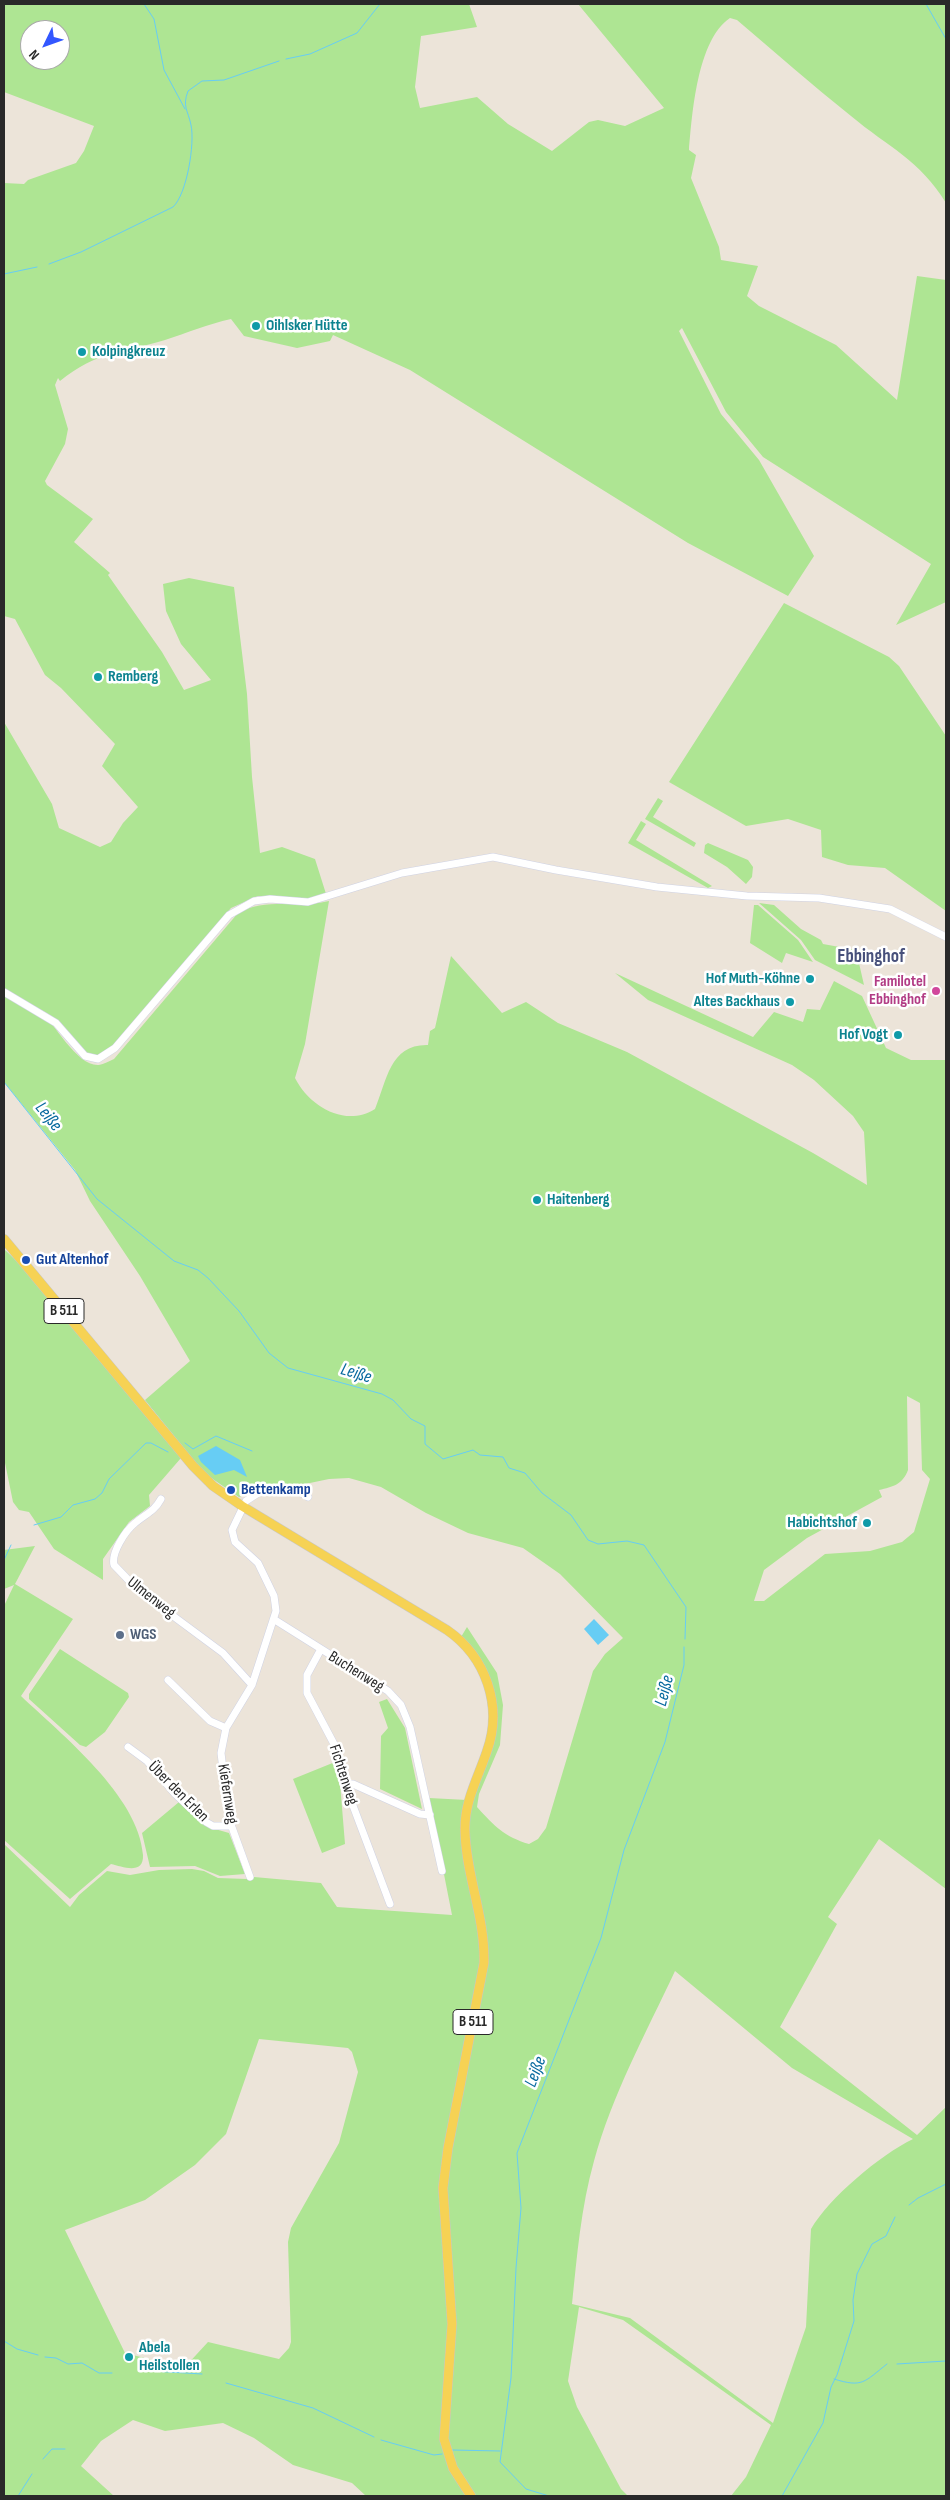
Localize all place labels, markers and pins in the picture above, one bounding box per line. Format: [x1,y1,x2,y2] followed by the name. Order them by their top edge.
[266,316,348,336] place label: Oihlsker Hütte
[250,320,262,332] marker: Oihlsker Hütte
[92,342,165,362] place label: Kolpingkreuz
[76,346,88,358] marker: Kolpingkreuz
[108,667,158,687] place label: Remberg
[92,671,104,683] marker: Remberg
[706,969,800,989] place label: Hof Muth-Köhne
[869,972,926,1010] place label: Familotel Ebbinghof
[804,973,816,985] marker: Hof Muth-Köhne
[930,985,942,997] marker: Familotel Ebbinghof
[694,992,780,1012] place label: Altes Backhaus
[784,996,796,1008] marker: Altes Backhaus
[839,1025,888,1045] place label: Hof Vogt
[892,1029,904,1041] marker: Hof Vogt
[547,1190,610,1210] place label: Haitenberg
[531,1194,543,1206] marker: Haitenberg
[36,1250,108,1270] place label: Gut Altenhof
[20,1254,32,1266] marker: Gut Altenhof
[241,1480,311,1500] place label: Bettenkamp
[225,1484,237,1496] marker: Bettenkamp
[787,1513,857,1533] place label: Habichtshof
[861,1517,873,1529] marker: Habichtshof
[130,1625,157,1645] place label: WGS
[114,1629,126,1641] marker: WGS
[139,2338,200,2376] place label: Abela Heilstollen
[123,2351,135,2363] marker: Abela Heilstollen

